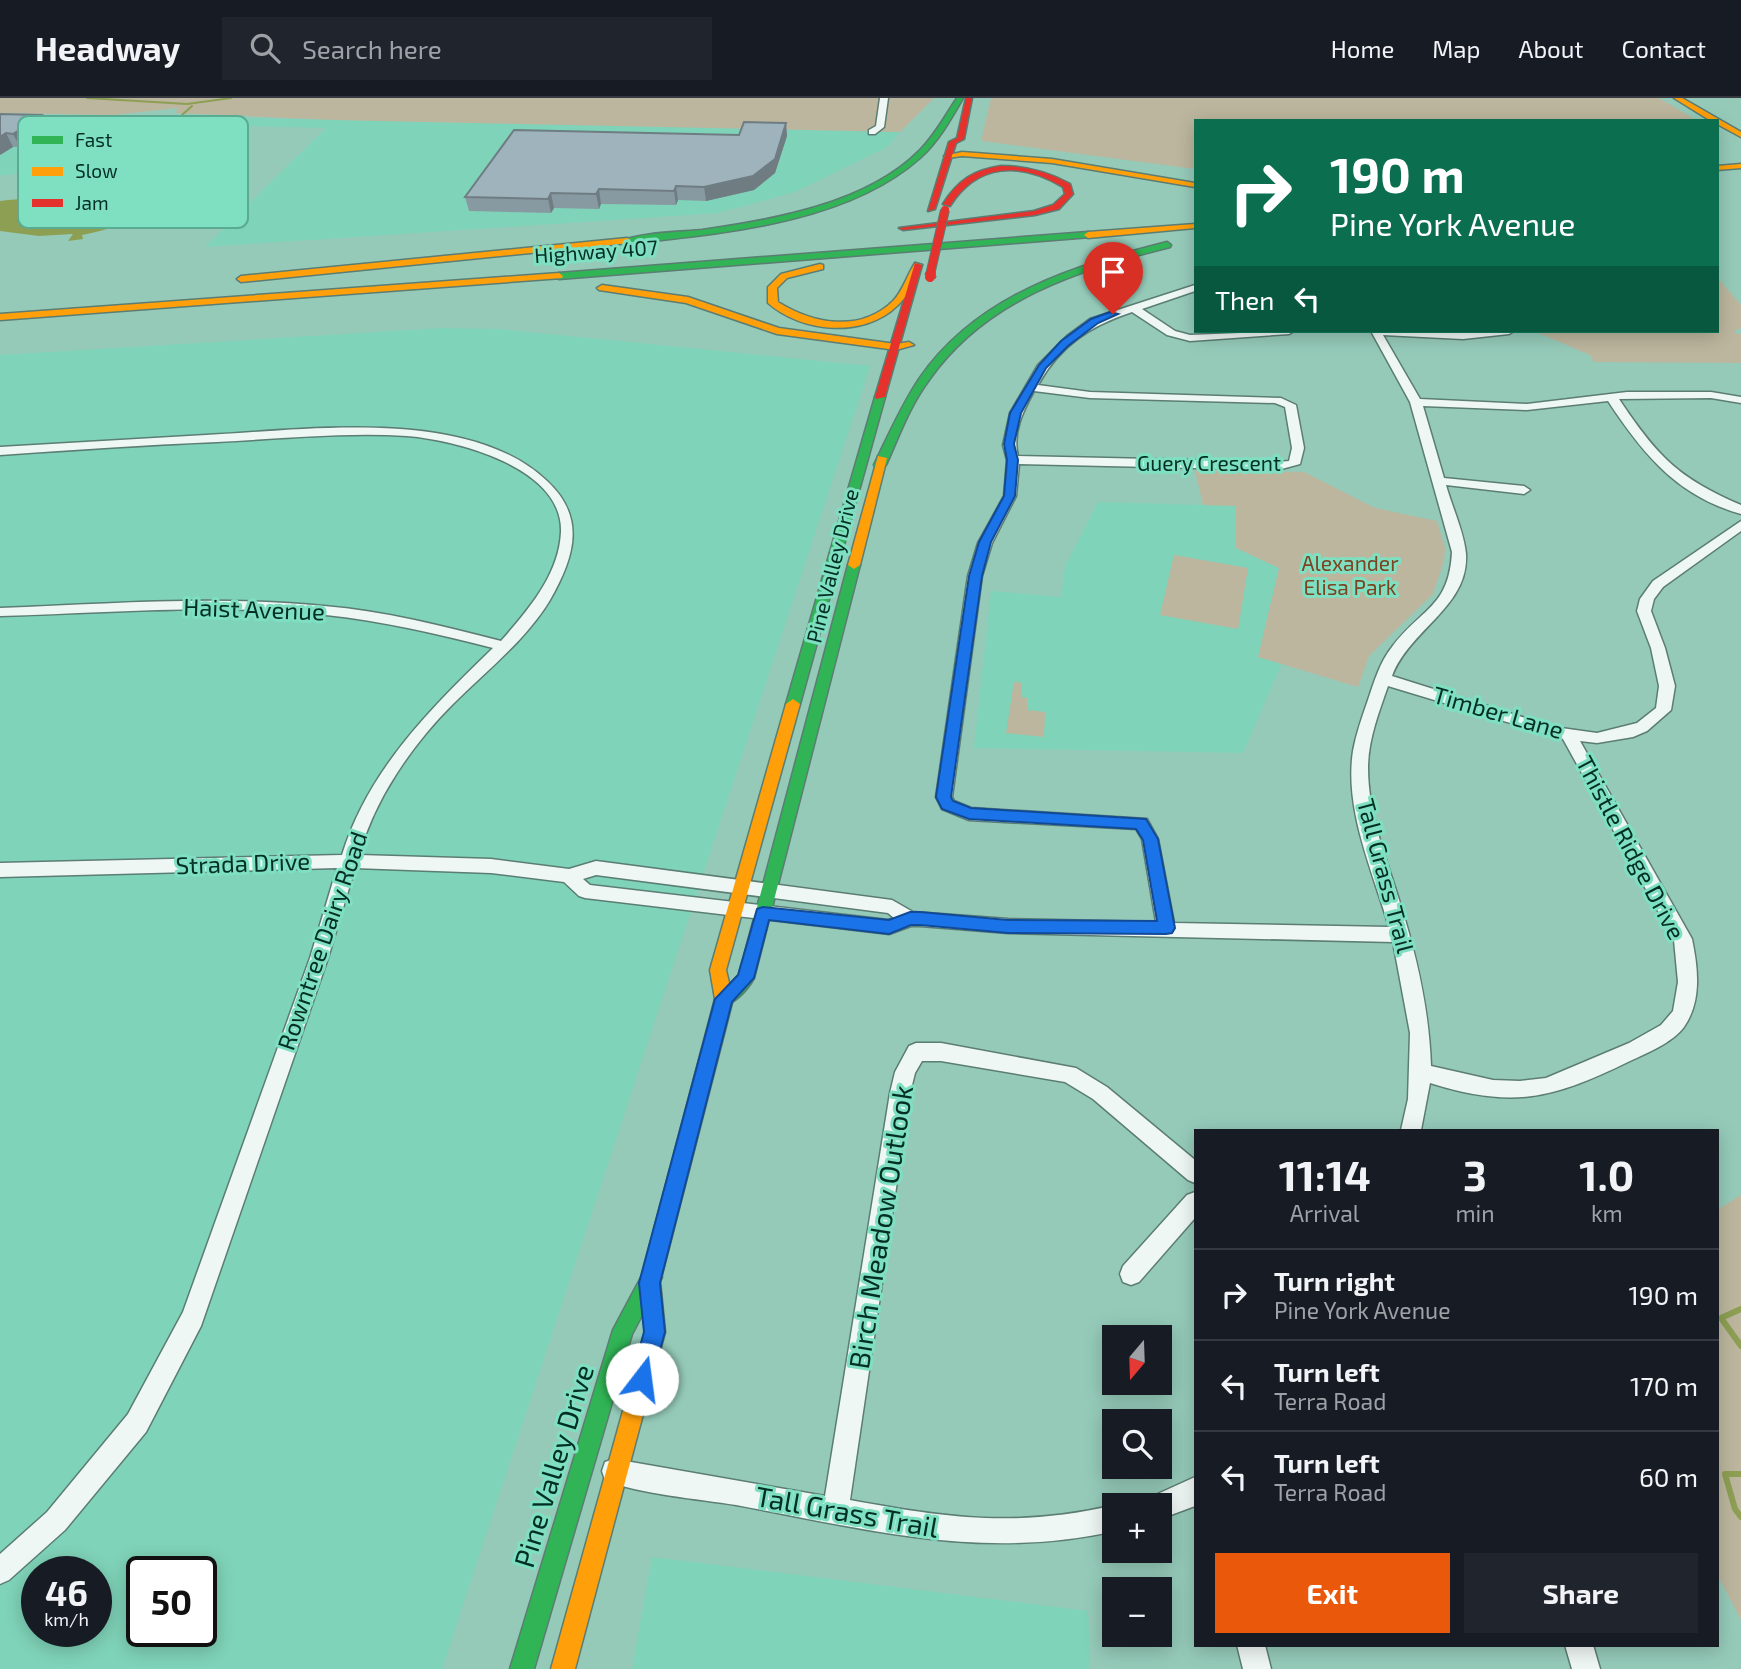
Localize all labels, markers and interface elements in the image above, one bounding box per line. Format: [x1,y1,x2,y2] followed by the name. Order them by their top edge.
[222,17,712,80] search box
[35,28,180,68] text: Headway
[246,29,284,67] icon: search
[302,33,442,64] text: Search here
[1331,34,1394,63] text: Home
[1432,34,1480,63] text: Map
[1518,34,1584,63] text: About
[1622,34,1706,63] text: Contact
[18,116,248,228] legend
[75,128,112,151] text: Fast
[1330,144,1465,203] text: 190 m
[1215,147,1306,238] icon: right
[75,159,118,182] text: Slow
[75,191,109,214] text: Jam
[1330,204,1576,242] text: Pine York Avenue
[533,234,659,267] street label: Highway 407
[1083,242,1143,314] pin
[1094,253,1132,291] icon: arrive
[1288,280,1326,318] icon: left
[1215,284,1274,315] text: Then
[1137,450,1281,475] street label: Guery Crescent
[800,486,863,645] street label: Pine Valley Drive
[1301,550,1399,599] park label: Alexander Elisa Park
[183,592,325,625] street label: Haist Avenue
[1430,679,1567,744] street label: Timber Lane
[1571,751,1692,944] street label: Thistle Ridge Drive
[1352,795,1421,956] street label: Tall Grass Trail
[271,827,373,1054] street label: Rowntree Dairy Road
[175,846,311,879] street label: Strada Drive
[841,1083,919,1371] street label: Birch Meadow Outlook
[1279,1149,1371,1199] text: 11:14
[1463,1149,1487,1199] text: 3
[1579,1149,1634,1199] text: 1.0
[1290,1199,1360,1227] text: Arrival
[1455,1199,1495,1227] text: min
[1591,1199,1623,1227] text: km
[1274,1265,1395,1296] text: Turn right
[1215,1276,1253,1314] icon: right
[1629,1279,1698,1310] text: 190 m
[1274,1296,1450,1324] text: Pine York Avenue
[1102,1325,1172,1395] north arrow
[1102,1325,1172,1647] map controls
[605,1342,679,1416] position arrow
[1274,1356,1380,1387] text: Turn left
[506,1360,600,1571] street label: Pine Valley Drive
[1215,1367,1253,1405] icon: left
[1630,1370,1698,1401] text: 170 m
[1274,1387,1386,1415] text: Terra Road
[1102,1409,1172,1479] button: search
[1274,1447,1380,1478] text: Turn left
[1215,1458,1253,1496] icon: left
[1639,1461,1698,1492] text: 60 m
[753,1478,942,1544] street label: Tall Grass Trail
[1274,1478,1386,1506] text: Terra Road
[1102,1493,1172,1563] button: +
[1215,1553,1450,1633] button: Exit
[1464,1553,1698,1633] button: Share
[126,1556,217,1647] speed limit sign: 50
[45,1571,88,1613] text: 46
[1102,1577,1172,1647] button: −
[44,1608,89,1630] text: km/h

